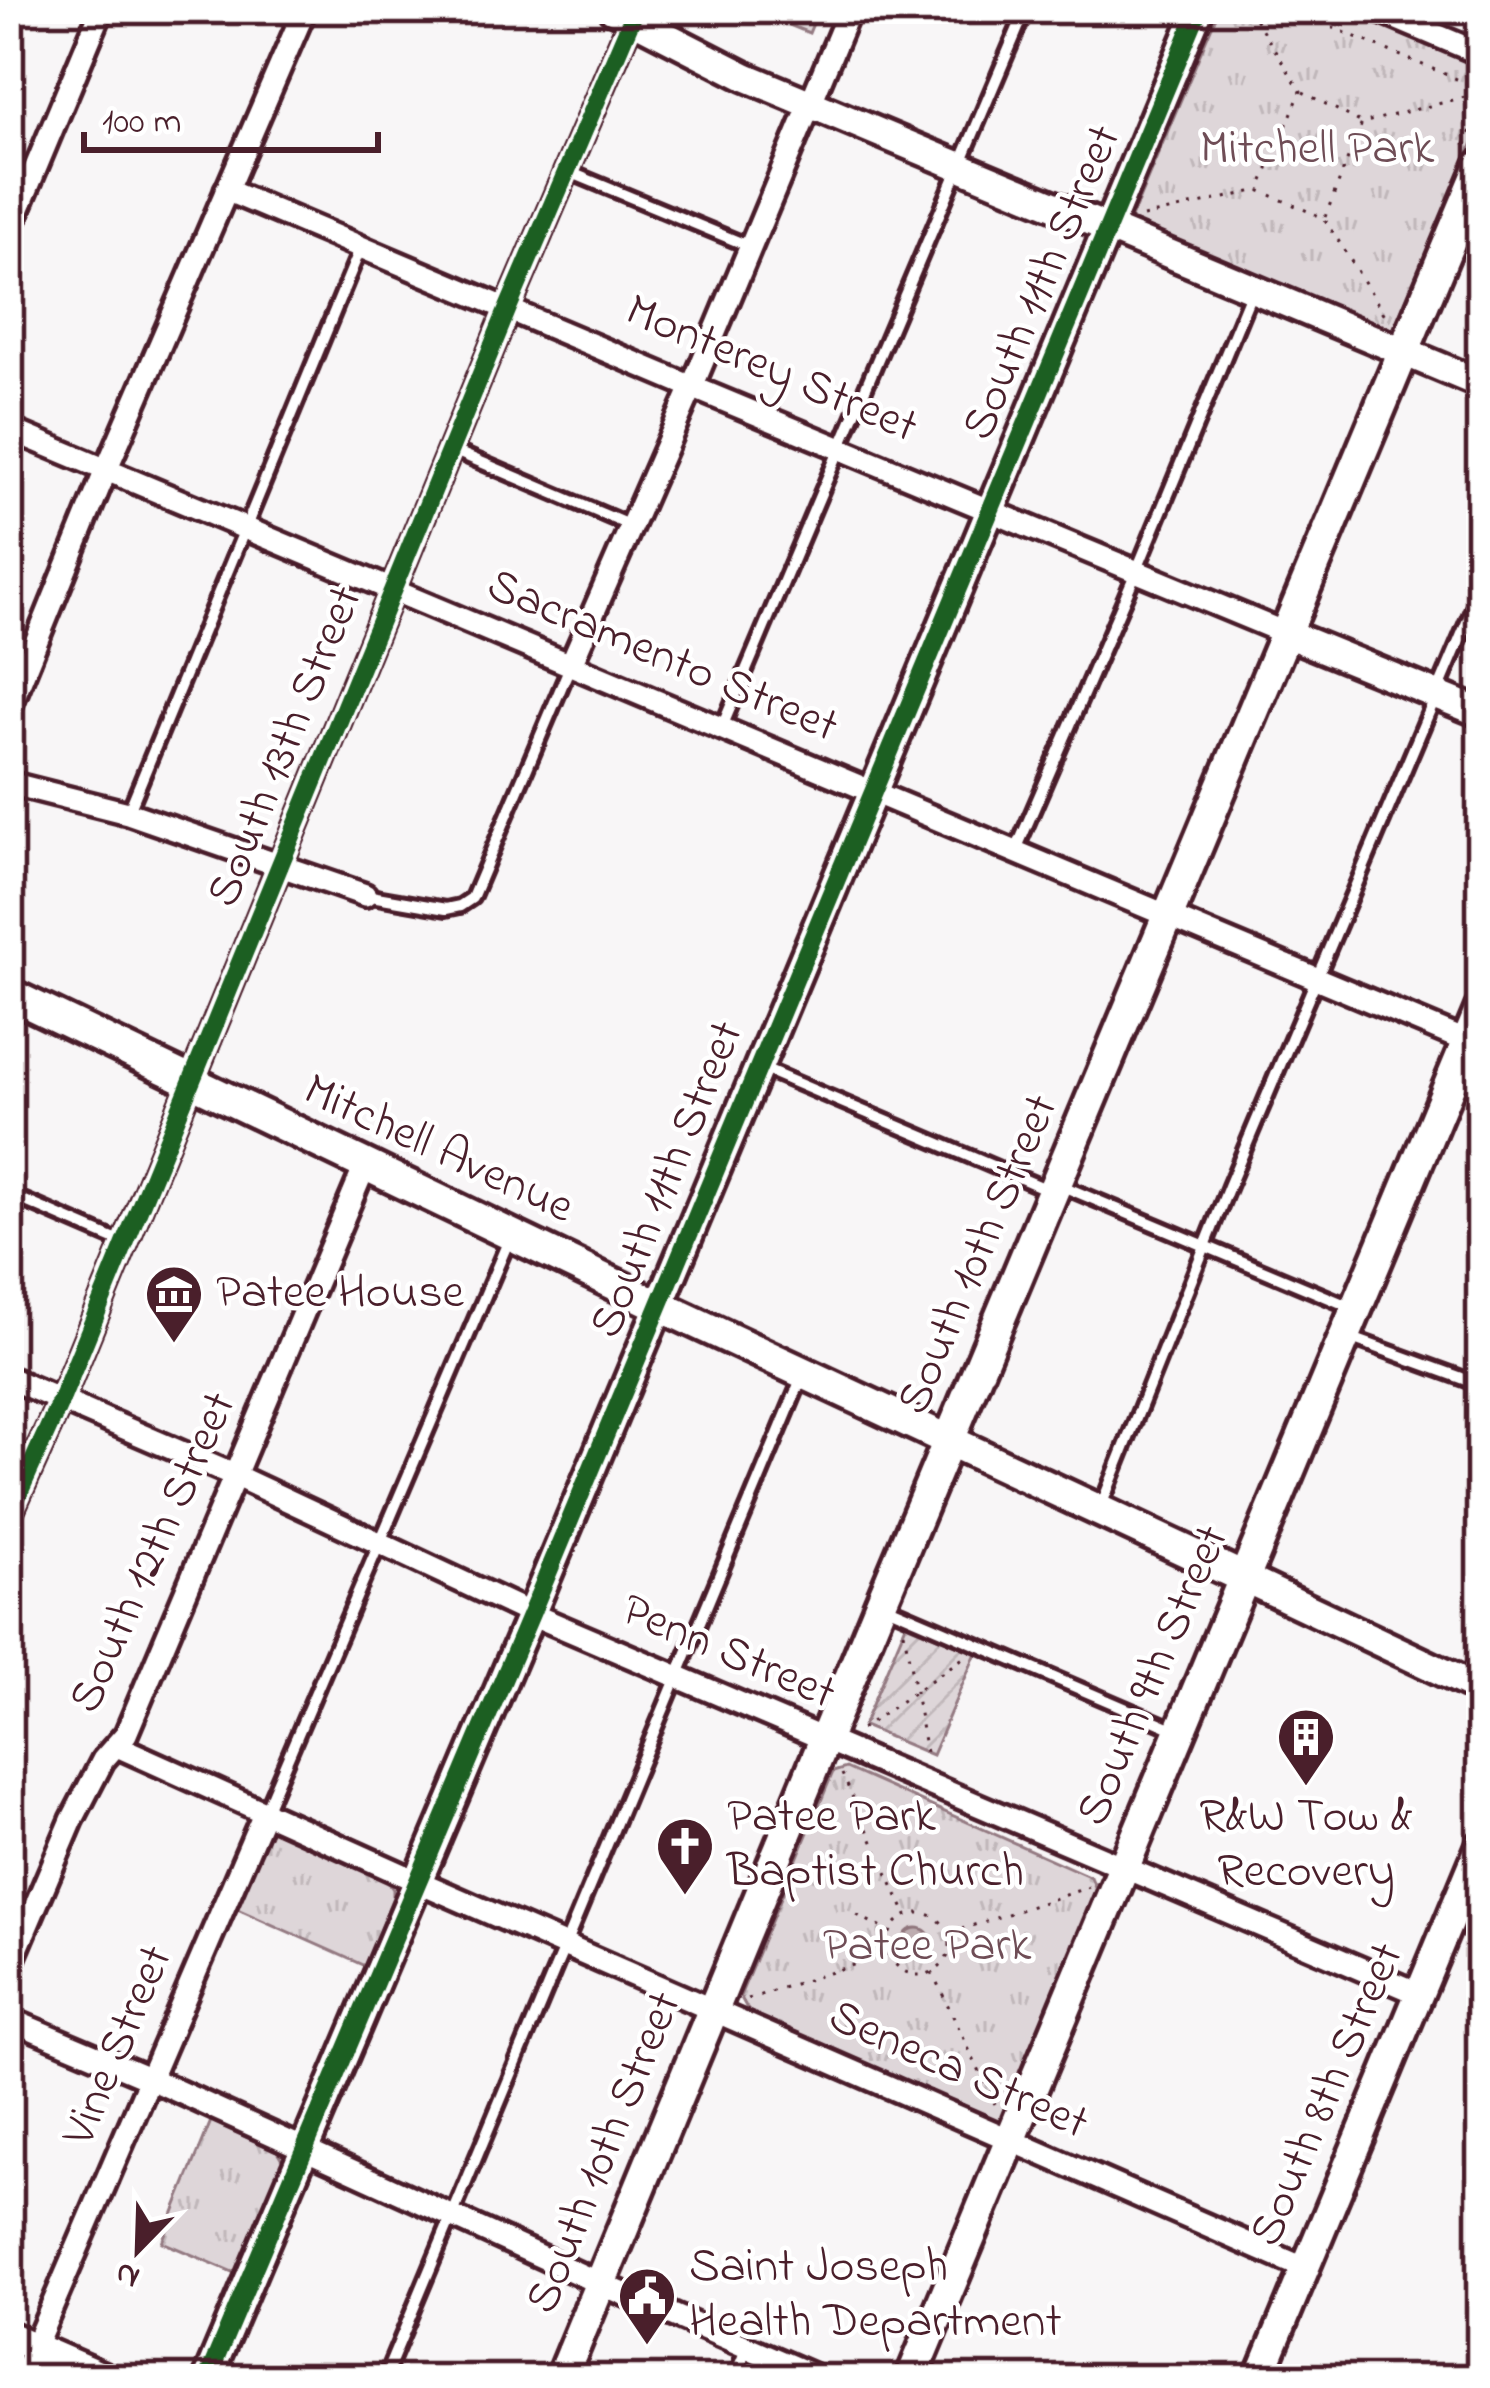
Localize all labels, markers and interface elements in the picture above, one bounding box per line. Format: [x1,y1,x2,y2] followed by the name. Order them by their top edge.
[84,78,378,152] scale bar
[102,97,182,150] text: 100 m
[945,114,1141,452] street label: South 11th Street
[1200,115,1435,185] park label: Mitchell Park
[614,277,928,463] street label: Monterey Street
[476,551,848,763] street label: Sacramento Street
[190,576,382,918] street label: South 13th Street
[573,1011,763,1349] street label: South 11th Street
[291,1057,585,1243] street label: Mitchell Avenue
[880,1084,1078,1426] street label: South 10th Street
[216,1259,465,1329] place label: Patee House
[143,1263,205,1345] museum icon: Patee House
[52,1381,256,1725] street label: South 12th Street
[1059,1515,1249,1837] street label: South 9th Street
[610,1576,846,1730] street label: Penn Street
[1275,1706,1337,1788] building icon: R&W Tow & Recovery
[726,1783,1024,1908] place label: Patee Park Baptist Church
[1199,1783,1413,1908] place label: R&W Tow & Recovery
[654,1815,716,1897] church icon: Patee Park Baptist Church
[823,1912,1032,1982] park label: Patee Park
[1233,1932,1423,2258] street label: South 8th Street
[45,1935,193,2158] street label: Vine Street
[509,1981,701,2325] street label: South 10th Street
[817,1983,1099,2159] street label: Seneca Street
[78,2190,198,2310] north arrow
[689,2233,1062,2358] place label: Saint Joseph Health Department
[108,2247,147,2300] text: N
[616,2265,678,2347] public building icon: Saint Joseph Health Department

